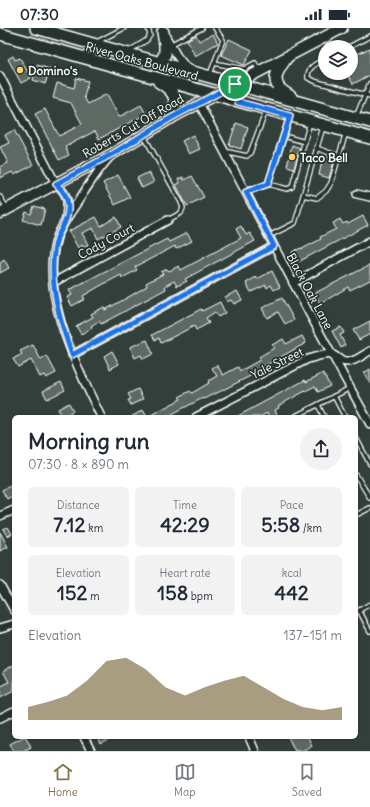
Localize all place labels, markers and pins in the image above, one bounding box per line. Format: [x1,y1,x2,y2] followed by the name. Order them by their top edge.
[28,63,78,78] place label: Domino's
[15,65,25,75] marker: Domino's
[218,67,252,101] pin
[300,150,348,165] place label: Taco Bell
[287,152,297,162] marker: Taco Bell

